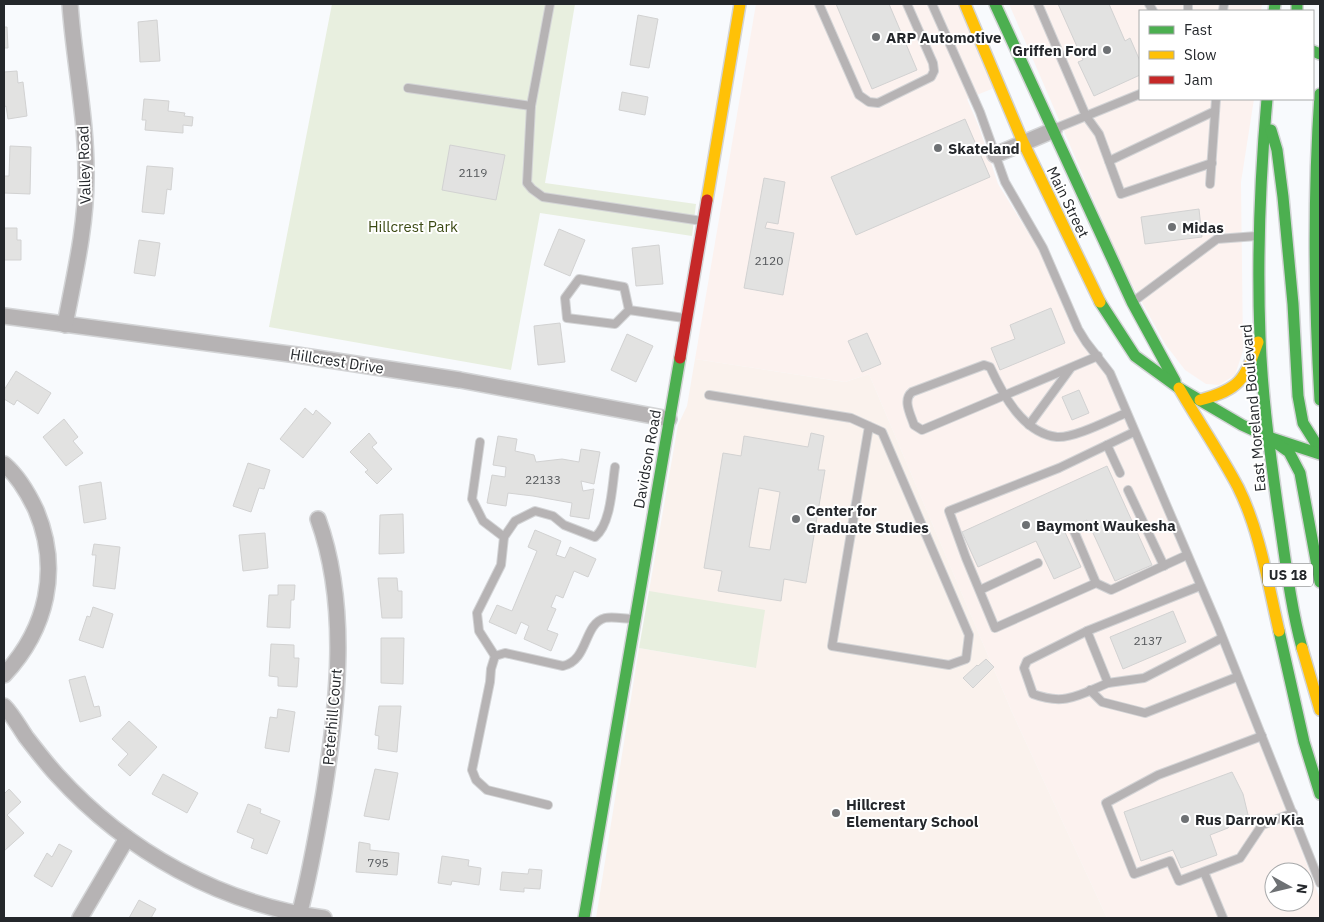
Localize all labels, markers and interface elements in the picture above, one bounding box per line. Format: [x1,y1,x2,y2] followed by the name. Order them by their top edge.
[1139,10,1314,100] legend
[1184,20,1212,39] text: Fast
[886,28,1001,47] place label: ARP Automotive
[870,31,882,43] marker: ARP Automotive
[1012,41,1097,60] place label: Griffen Ford
[1101,44,1113,56] marker: Griffen Ford
[1184,45,1217,64] text: Slow
[1184,70,1213,89] text: Jam
[73,125,95,205] street label: Valley Road
[948,139,1020,158] place label: Skateland
[932,142,944,154] marker: Skateland
[1043,163,1093,241] street label: Main Street
[459,165,487,180] house number: 2119
[368,217,458,236] park label: Hillcrest Park
[1182,218,1224,237] place label: Midas
[1166,221,1178,233] marker: Midas
[755,253,783,268] house number: 2120
[1236,323,1270,493] street label: East Moreland Boulevard
[289,344,385,378] street label: Hillcrest Drive
[629,408,665,510] street label: Davidson Road
[525,472,561,487] house number: 22133
[806,501,929,537] place label: Center for Graduate Studies
[790,513,802,525] marker: Center for Graduate Studies
[1036,516,1176,535] place label: Baymont Waukesha
[1020,519,1032,531] marker: Baymont Waukesha
[1263,564,1313,586] road number: US 18
[1134,633,1162,648] house number: 2137
[318,668,346,766] street label: Peterhill Court
[846,795,979,831] place label: Hillcrest Elementary School
[830,807,842,819] marker: Hillcrest Elementary School
[1195,810,1304,829] place label: Rus Darrow Kia
[1179,813,1191,825] marker: Rus Darrow Kia
[367,855,389,870] house number: 795
[1264,862,1314,912] north arrow
[1292,883,1311,895] text: N

